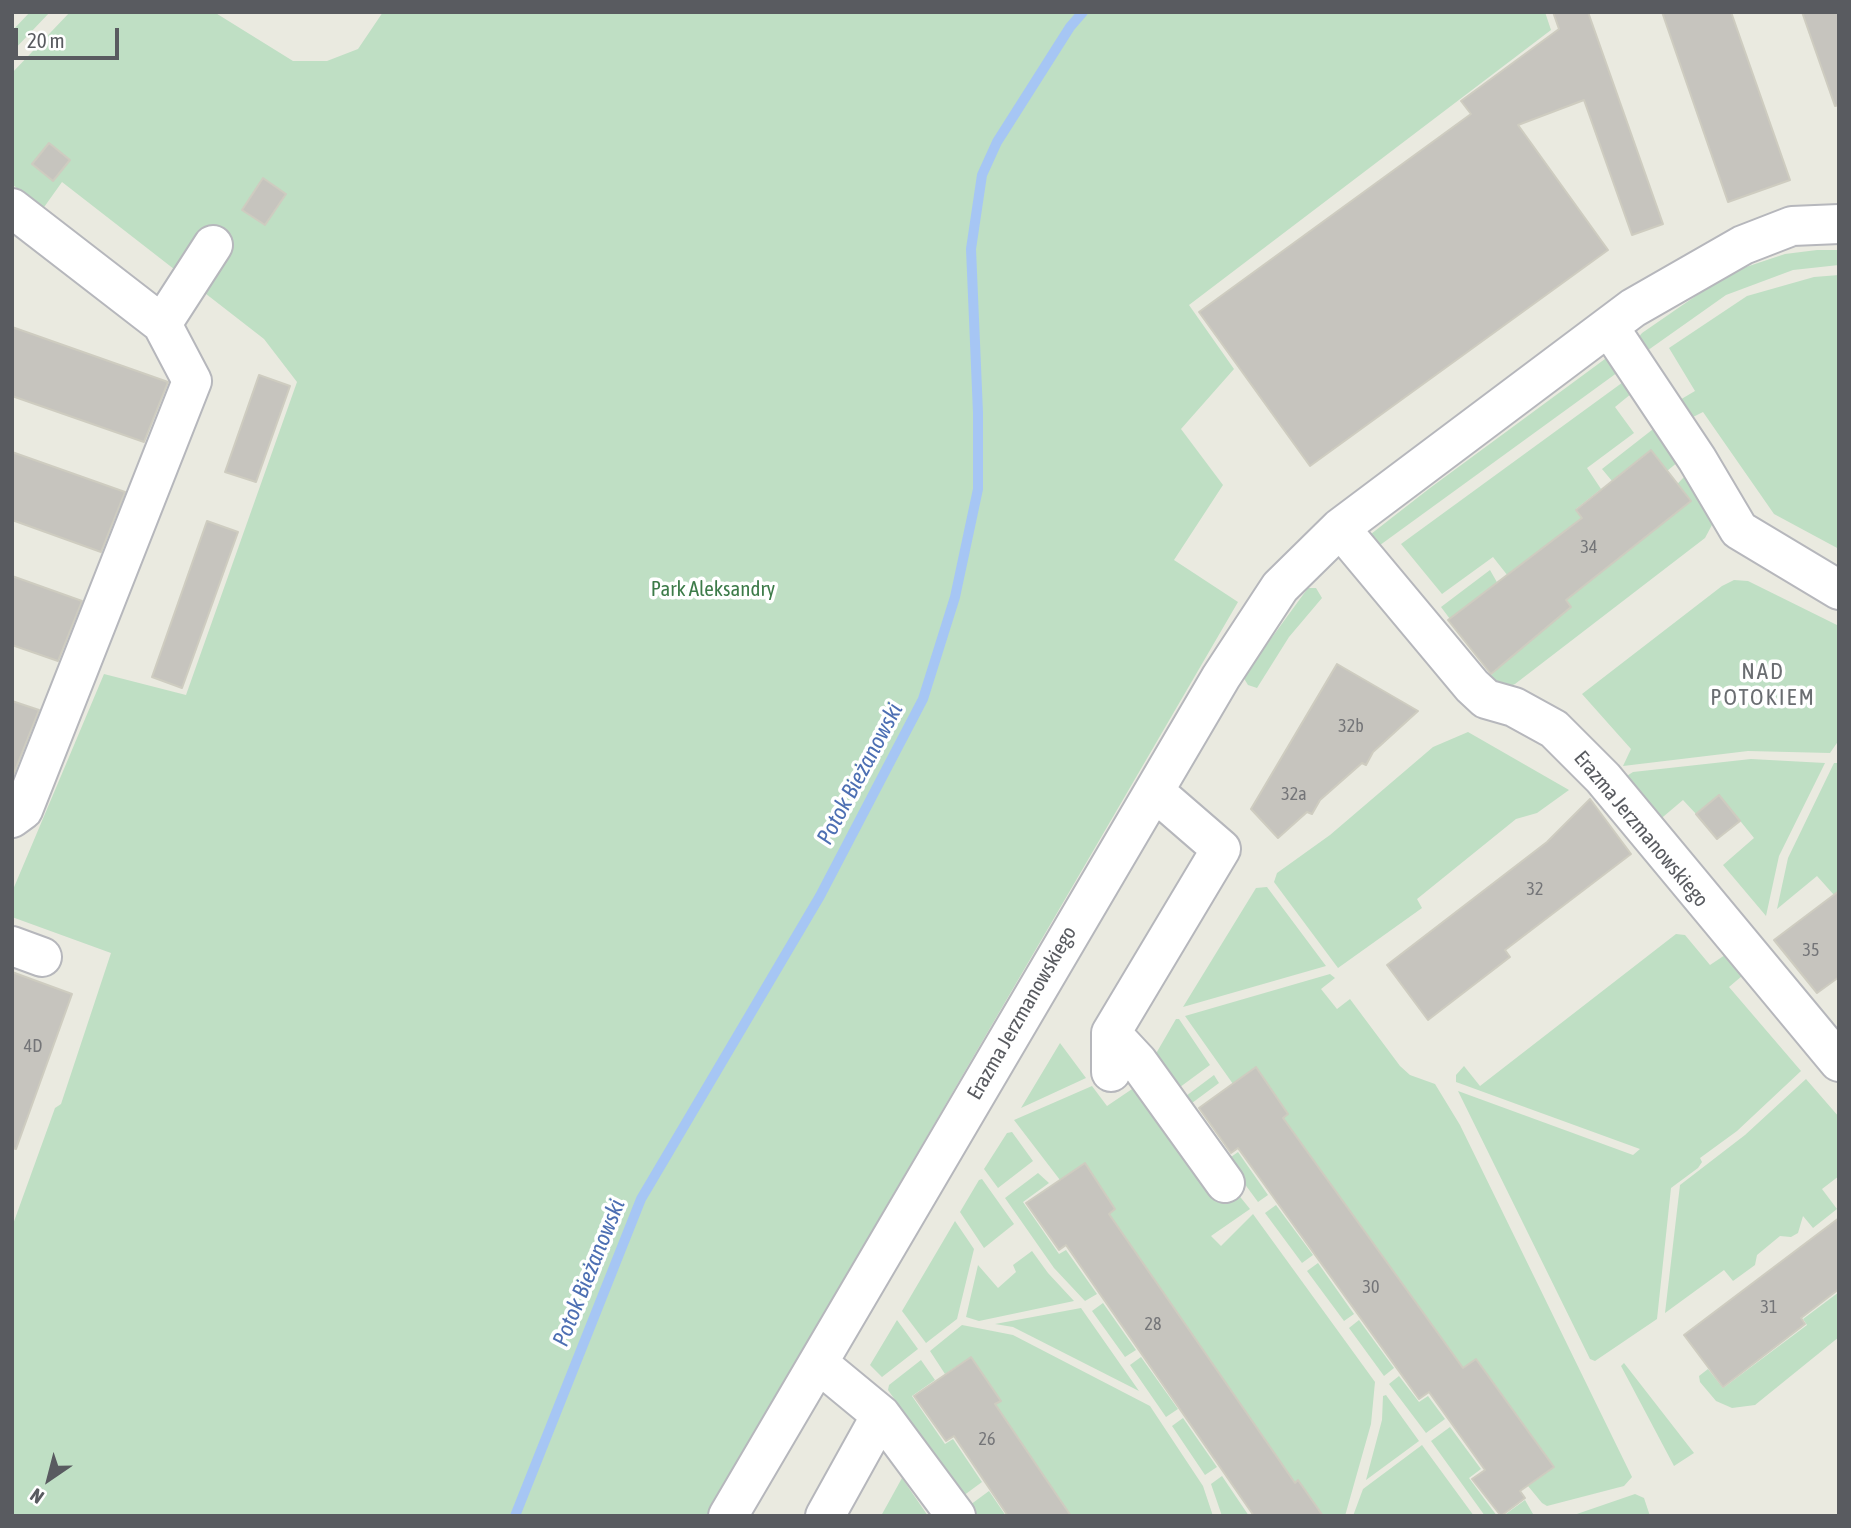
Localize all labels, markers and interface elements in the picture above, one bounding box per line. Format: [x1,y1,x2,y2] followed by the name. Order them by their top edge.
[18,14,122,58] scale bar
[27,28,65,52] text: 20 m
[1581,536,1597,558] house number: 34
[651,576,775,602] park label: Park Aleksandry
[1711,658,1815,712] district label: NAD POTOKIEM
[811,699,909,849] water label: Potok Bieżanowski
[1338,715,1364,737] house number: 32b
[1568,746,1714,912] street label: Erazma Jerzmanowskiego
[1281,783,1307,805] house number: 32a
[1527,878,1543,900] house number: 32
[962,922,1082,1104] street label: Erazma Jerzmanowskiego
[1803,939,1819,961] house number: 35
[24,1035,42,1057] house number: 4D
[547,1196,631,1350] water label: Potok Bieżanowski
[1363,1276,1379,1298] house number: 30
[1761,1296,1777,1318] house number: 31
[1145,1313,1161,1335] house number: 28
[979,1428,995,1450] house number: 26
[14,1444,84,1514] north arrow
[26,1484,48,1508] text: N

